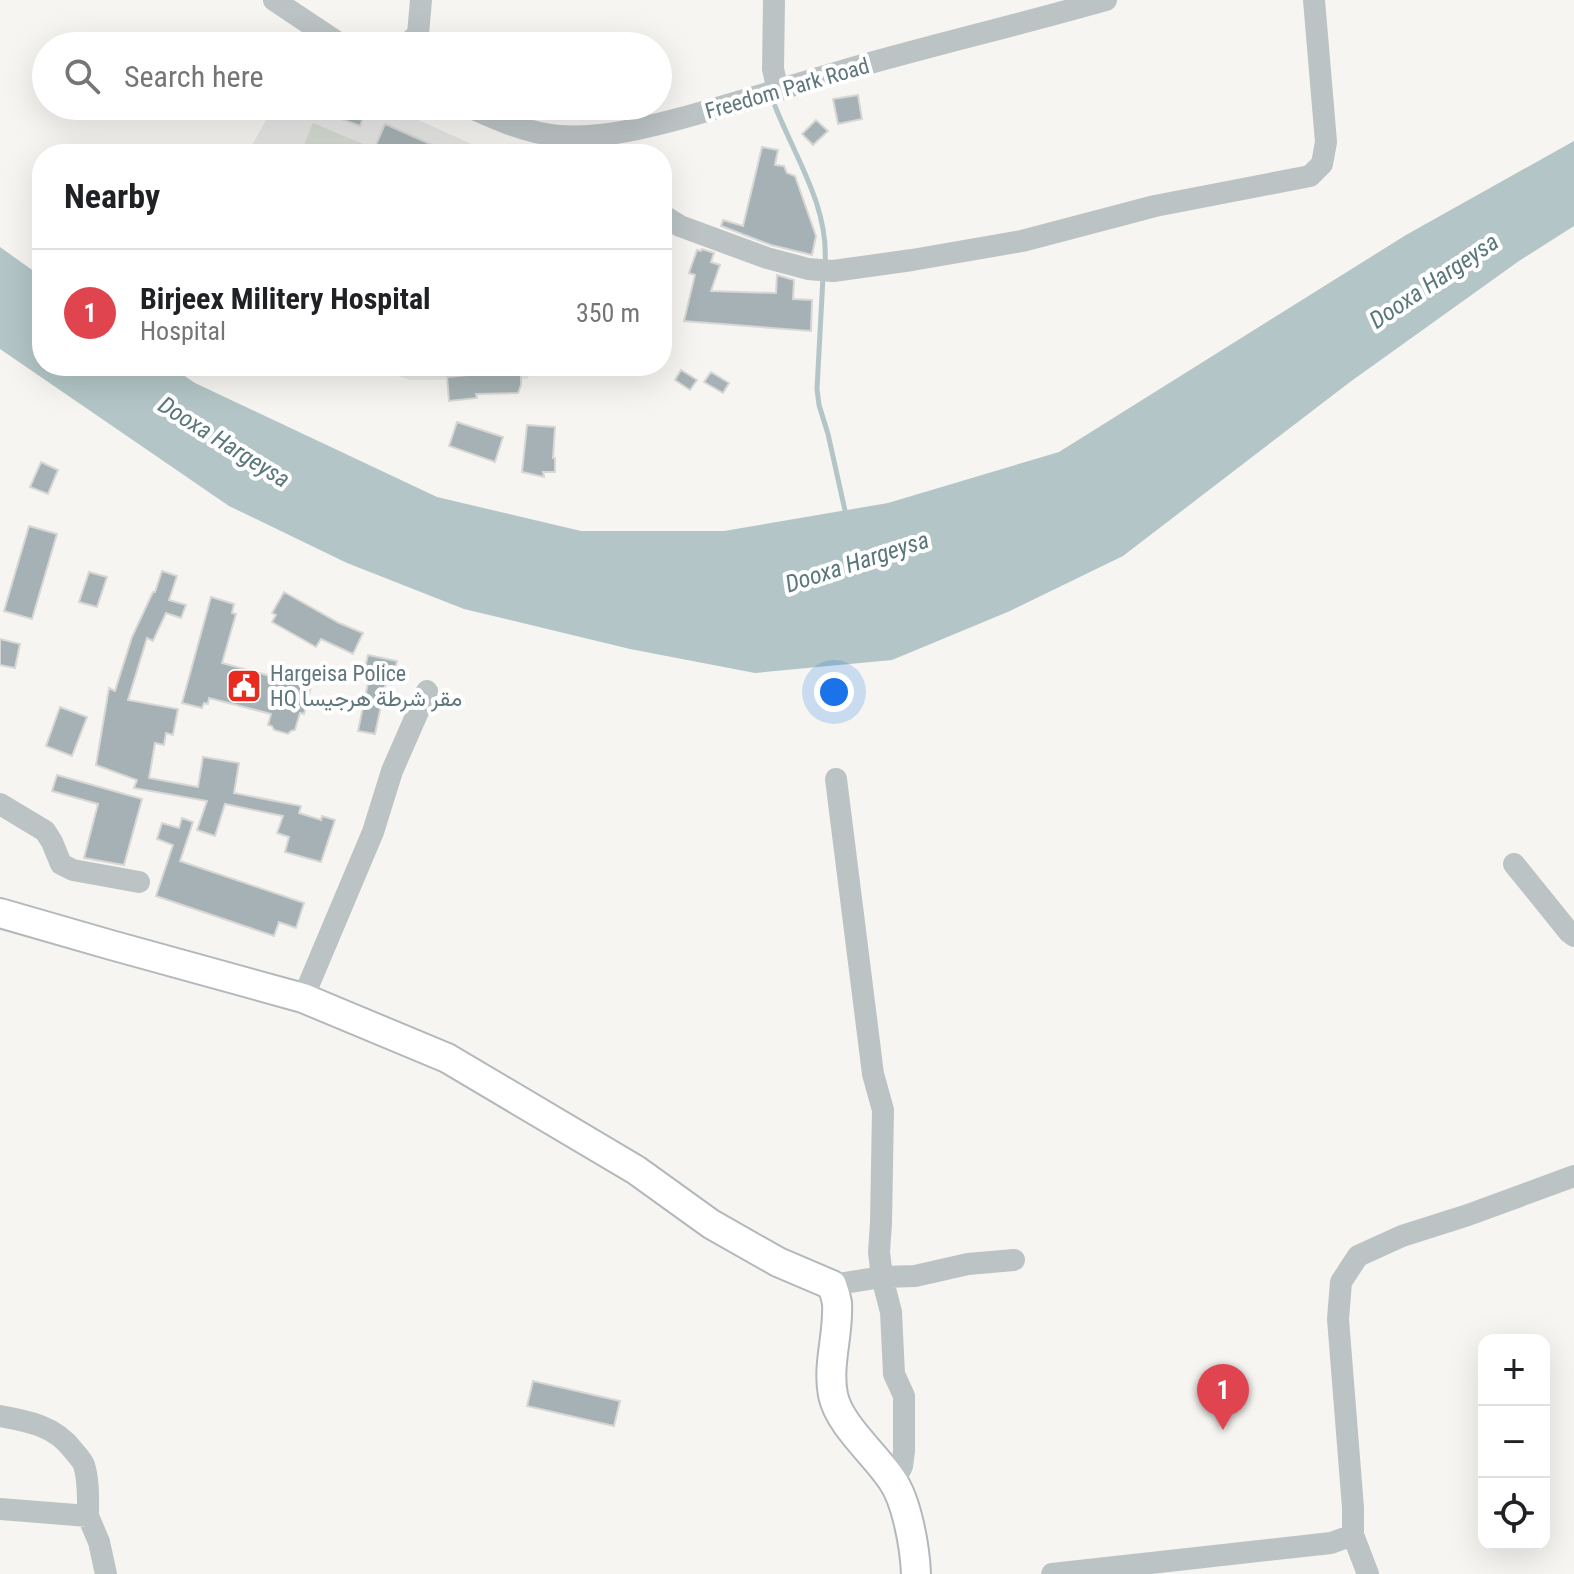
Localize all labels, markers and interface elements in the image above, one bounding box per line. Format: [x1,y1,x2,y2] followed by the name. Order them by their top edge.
[32,32,672,120] search box
[702,53,872,124] street label: Freedom Park Road
[60,54,104,98] icon: search
[124,59,264,94] text: Search here
[64,176,160,216] text: Nearby
[1364,228,1504,334] water label: Dooxa Hargeysa
[140,281,431,316] text: Birjeex Militery Hospital
[83,298,97,328] text: 1
[576,298,640,328] text: 350 m
[140,316,226,346] text: Hospital
[153,391,295,493] water label: Dooxa Hargeysa
[782,526,932,598] water label: Dooxa Hargeysa
[270,661,462,712] place label: Hargeisa Police HQ مقر شرطة هرجيسا
[225,667,263,705] public building icon: Hargeisa Police HQ مقر شرطة هرجيسا
[814,672,854,712] your location
[1478,1334,1550,1550] map controls
[1478,1334,1550,1406] button: +
[1197,1364,1249,1430] pin: 1
[1478,1406,1550,1478] button: −
[1478,1478,1550,1550] button: locate

